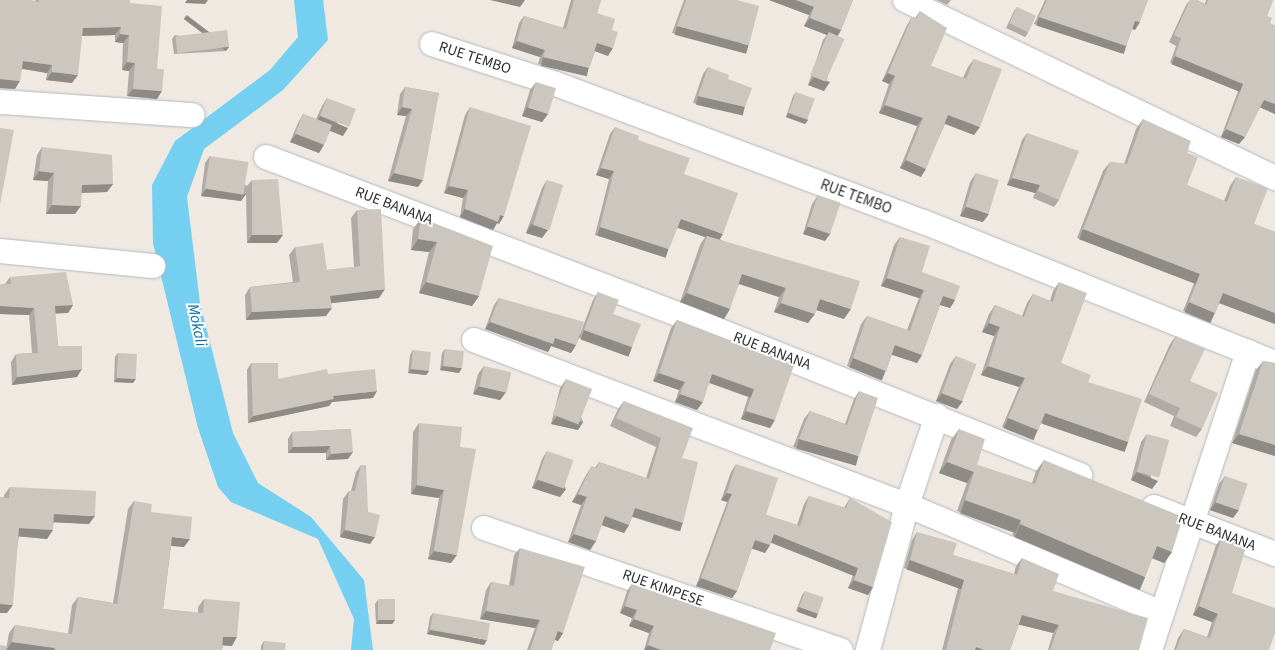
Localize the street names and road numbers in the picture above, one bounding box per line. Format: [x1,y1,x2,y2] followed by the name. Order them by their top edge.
[437,38,513,78] street label: RUE TEMBO
[818,176,894,218] street label: RUE TEMBO
[353,183,435,229] street label: RUE BANANA
[731,328,813,374] street label: RUE BANANA
[1176,509,1258,555] street label: RUE BANANA
[620,566,706,610] street label: RUE KIMPESE

